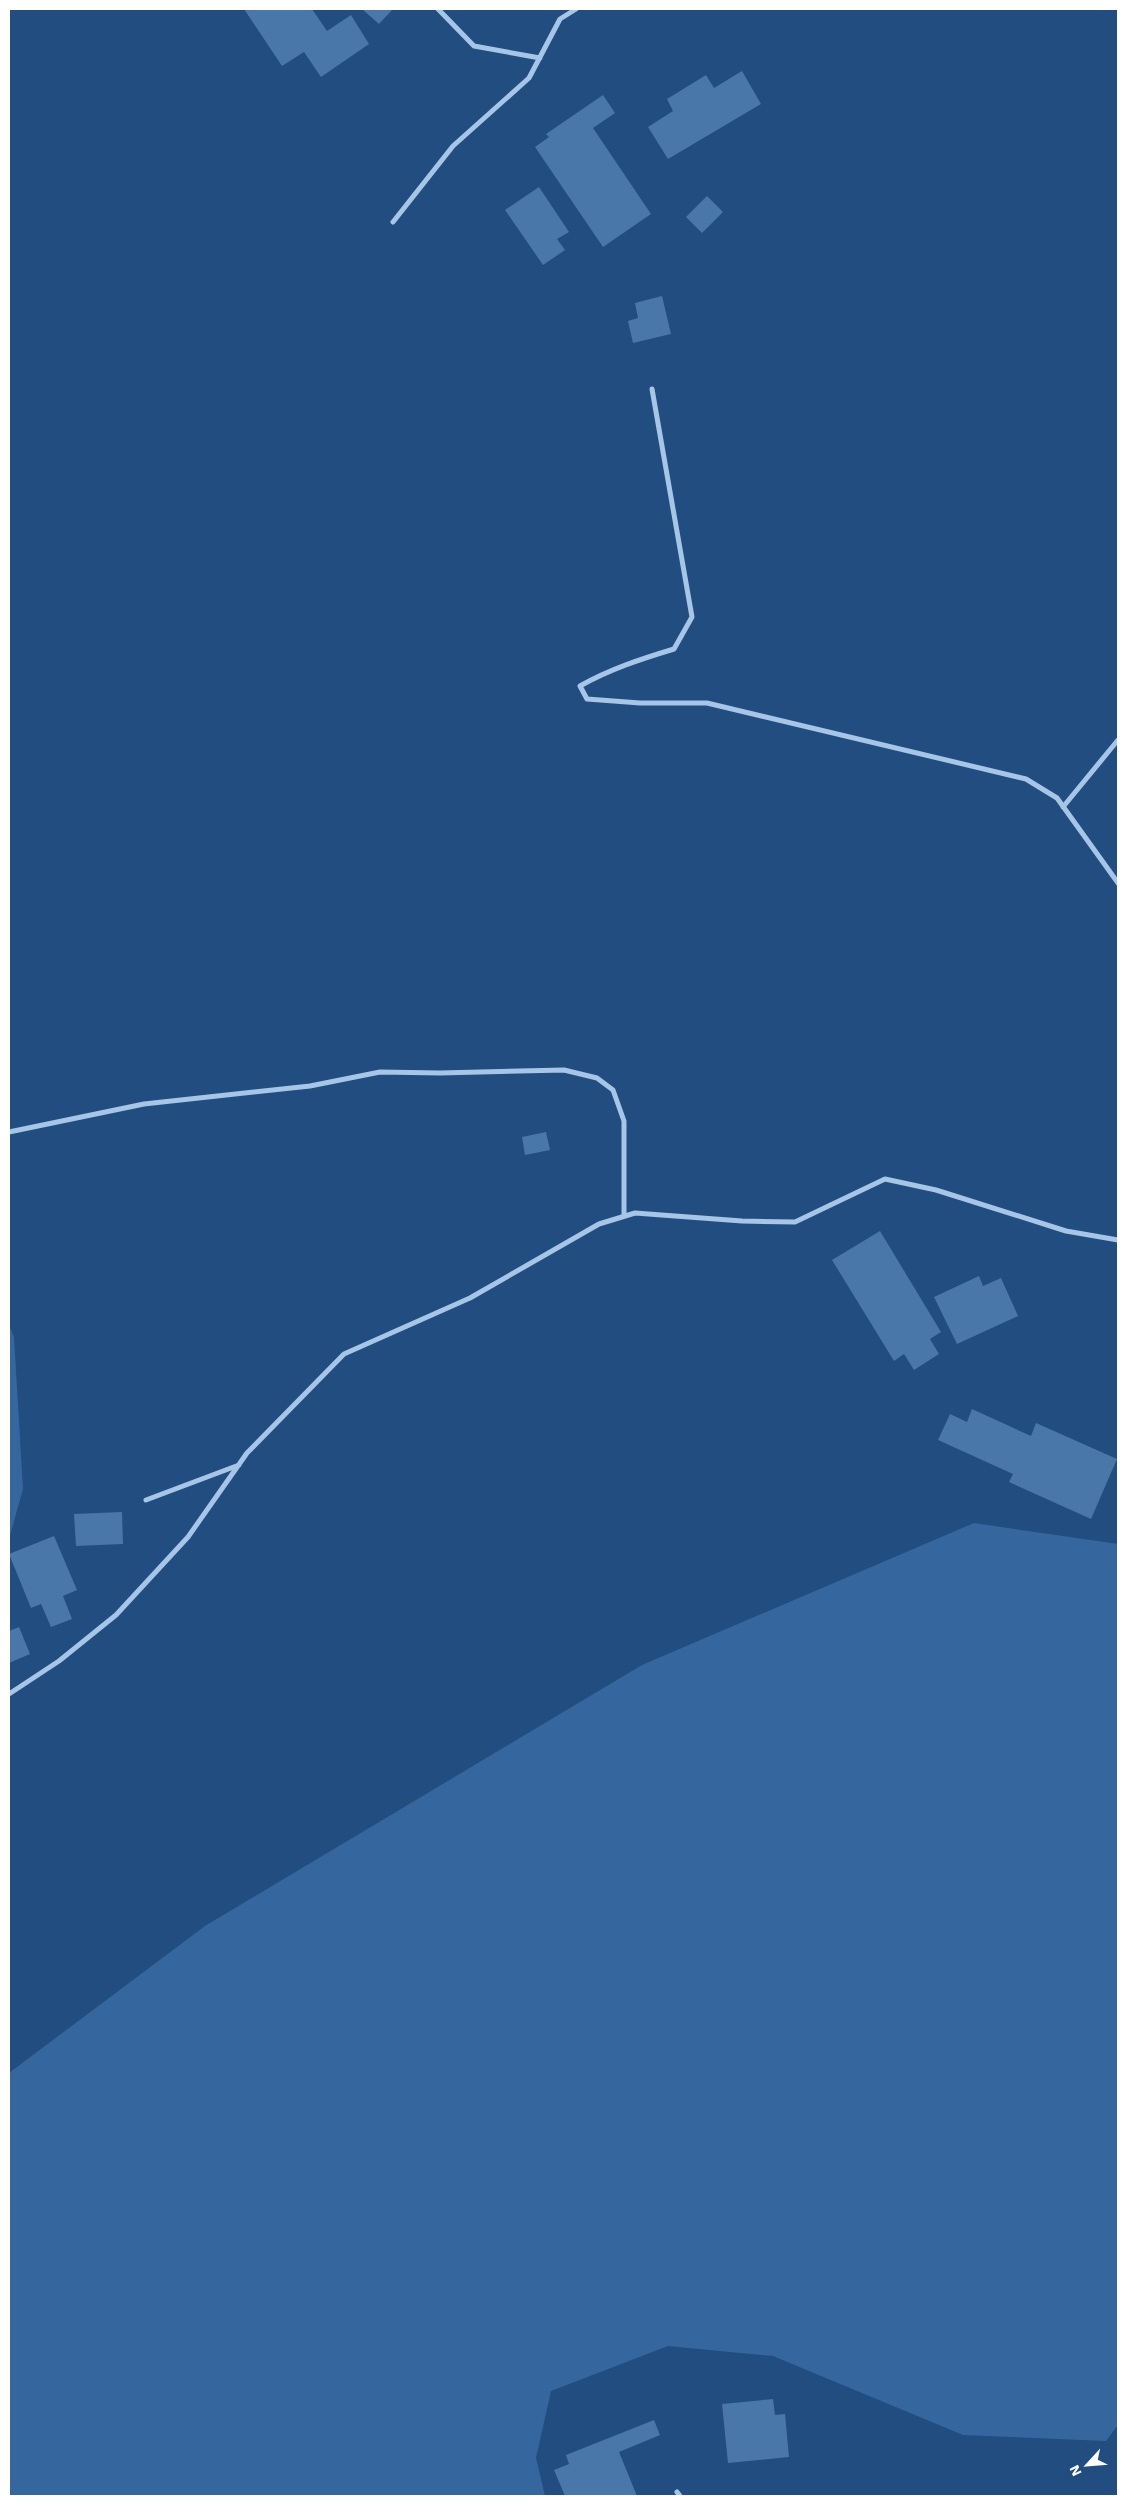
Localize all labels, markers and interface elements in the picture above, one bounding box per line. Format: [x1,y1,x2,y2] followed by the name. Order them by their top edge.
[1062,2440,1112,2490] north arrow
[1066,2463,1085,2479] text: N

